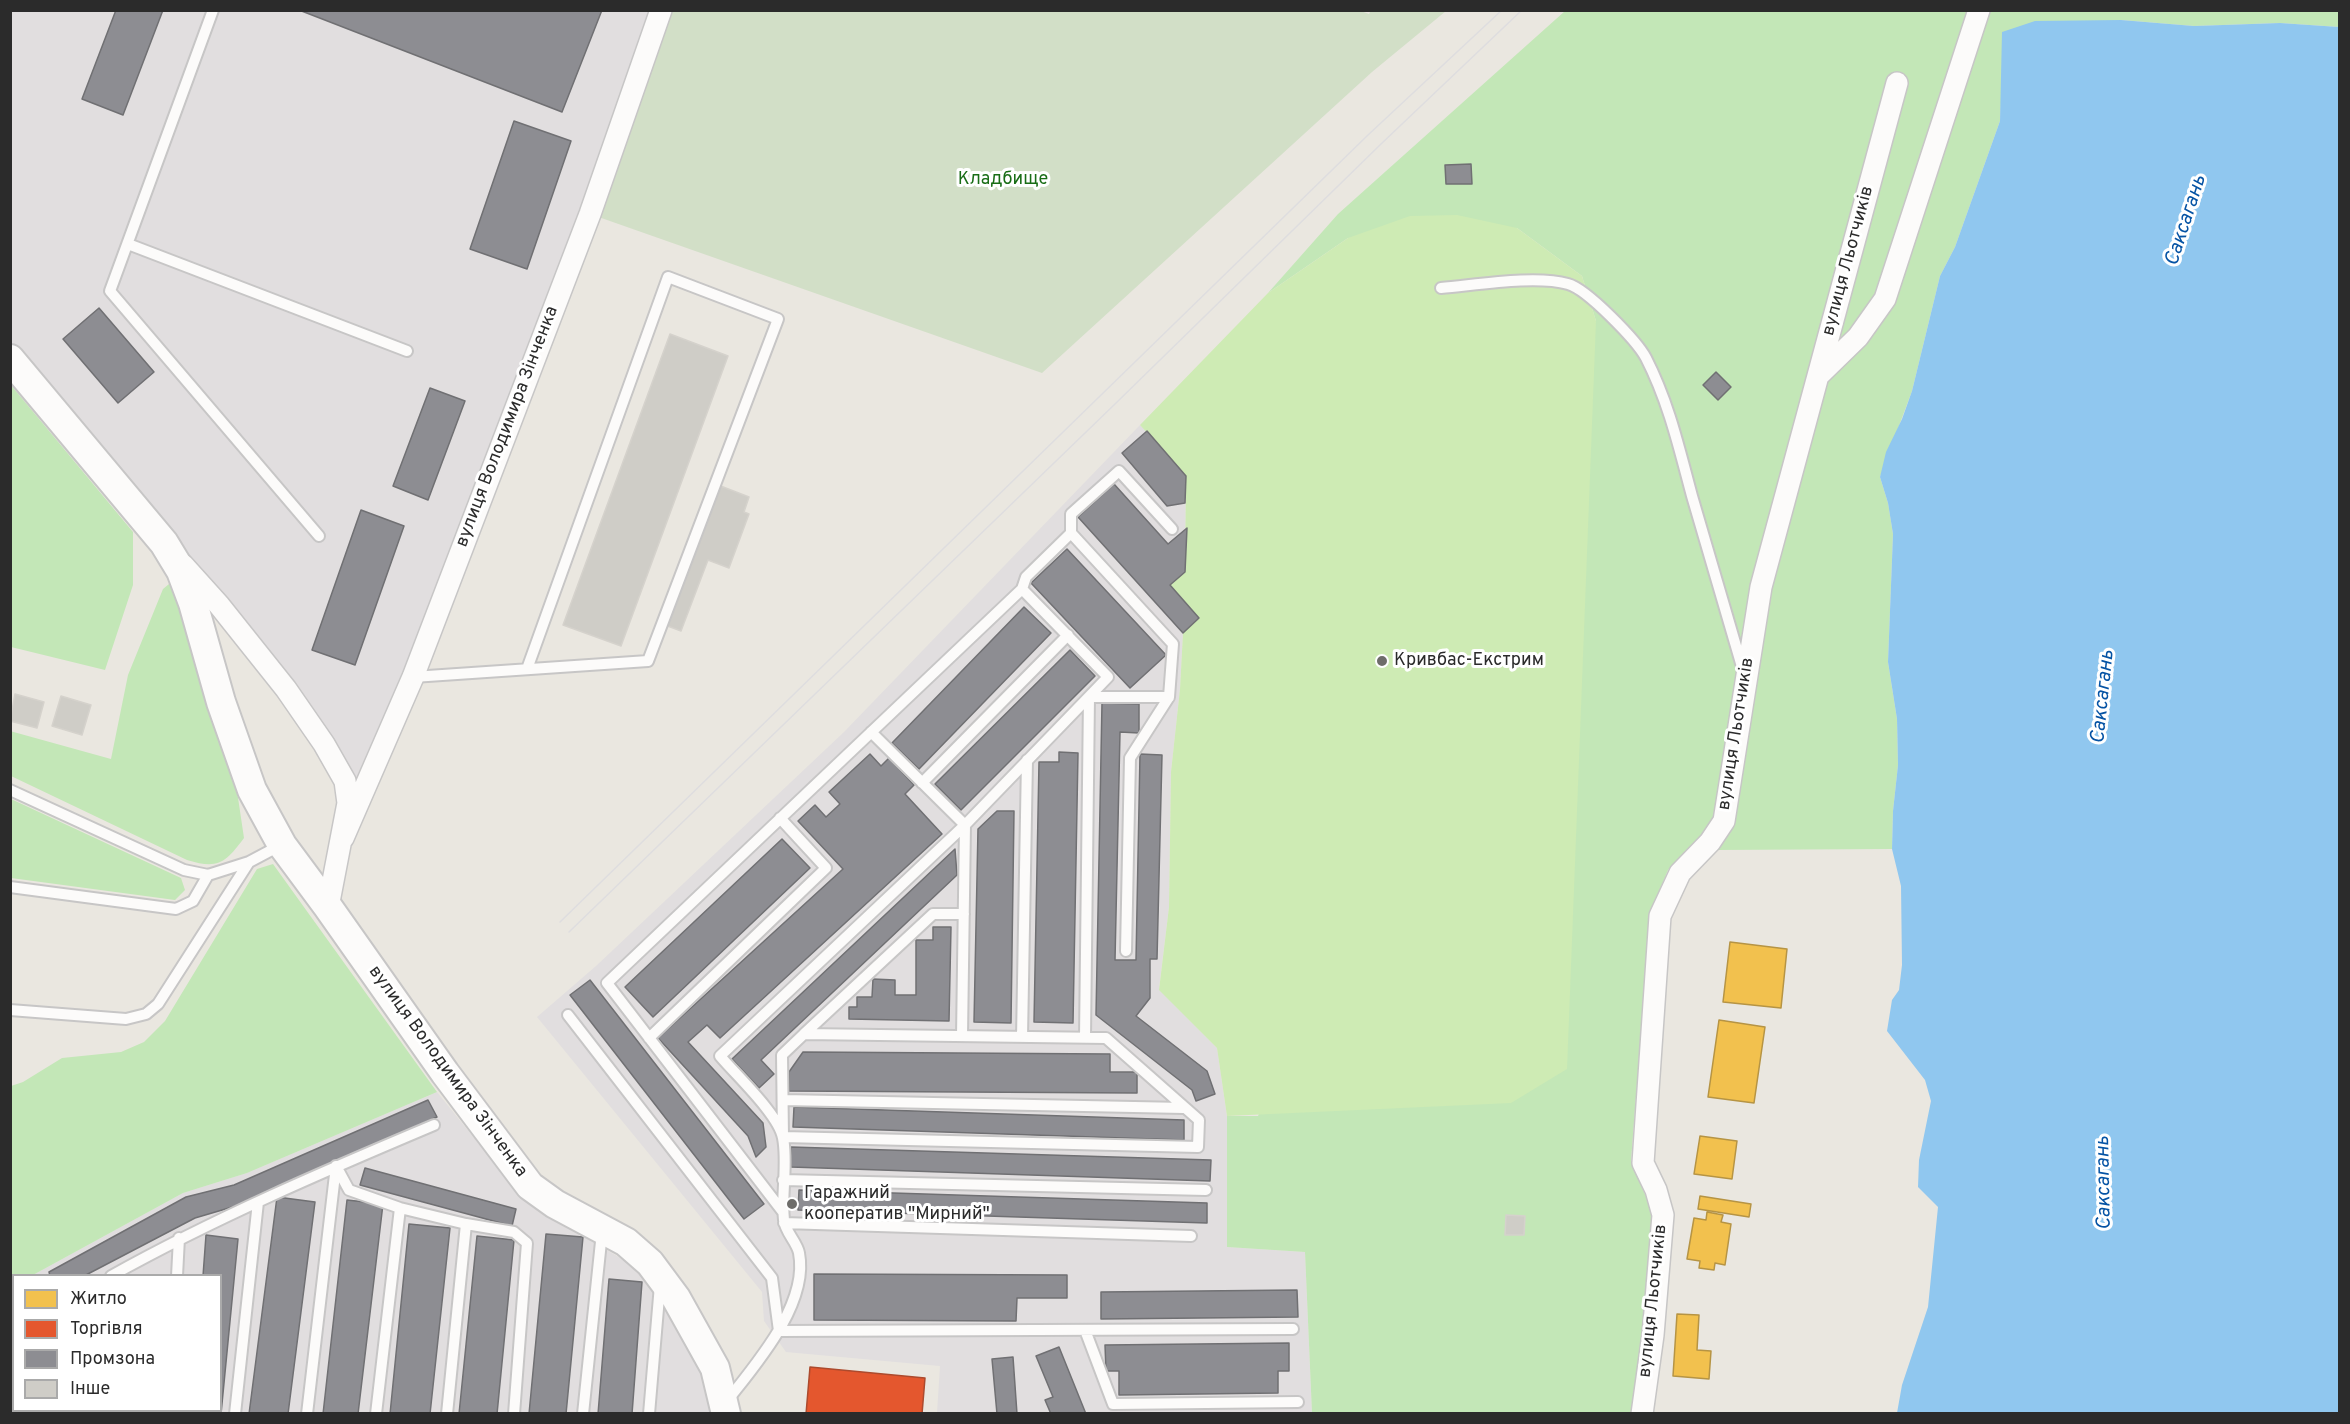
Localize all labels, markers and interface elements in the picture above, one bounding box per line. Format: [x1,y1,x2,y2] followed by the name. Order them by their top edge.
[958,169,1048,191] park label: Кладбище
[2161,172,2213,270] water label: Саксагань
[1819,184,1879,338] street label: вулиця Льотчиків
[452,303,564,551] street label: вулиця Володимира Зінченка
[2087,649,2121,745] water label: Саксагань
[1394,650,1544,672] place label: Кривбас-Екстрим
[1375,654,1389,668] marker: Кривбас-Екстрим
[1714,656,1760,812] street label: вулиця Льотчиків
[363,962,531,1182] street label: вулиця Володимира Зінченка
[2092,1136,2118,1230] water label: Саксагань
[804,1183,990,1226] place label: Гаражний кооператив "Мирний"
[785,1197,799,1211] marker: Гаражний кооператив "Мирний"
[1635,1223,1673,1379] street label: вулиця Льотчиків
[12,1274,222,1412] legend
[70,1288,127,1311] text: Житло
[70,1318,143,1341] text: Торгівля
[70,1348,155,1371] text: Промзона
[70,1378,110,1401] text: Інше

